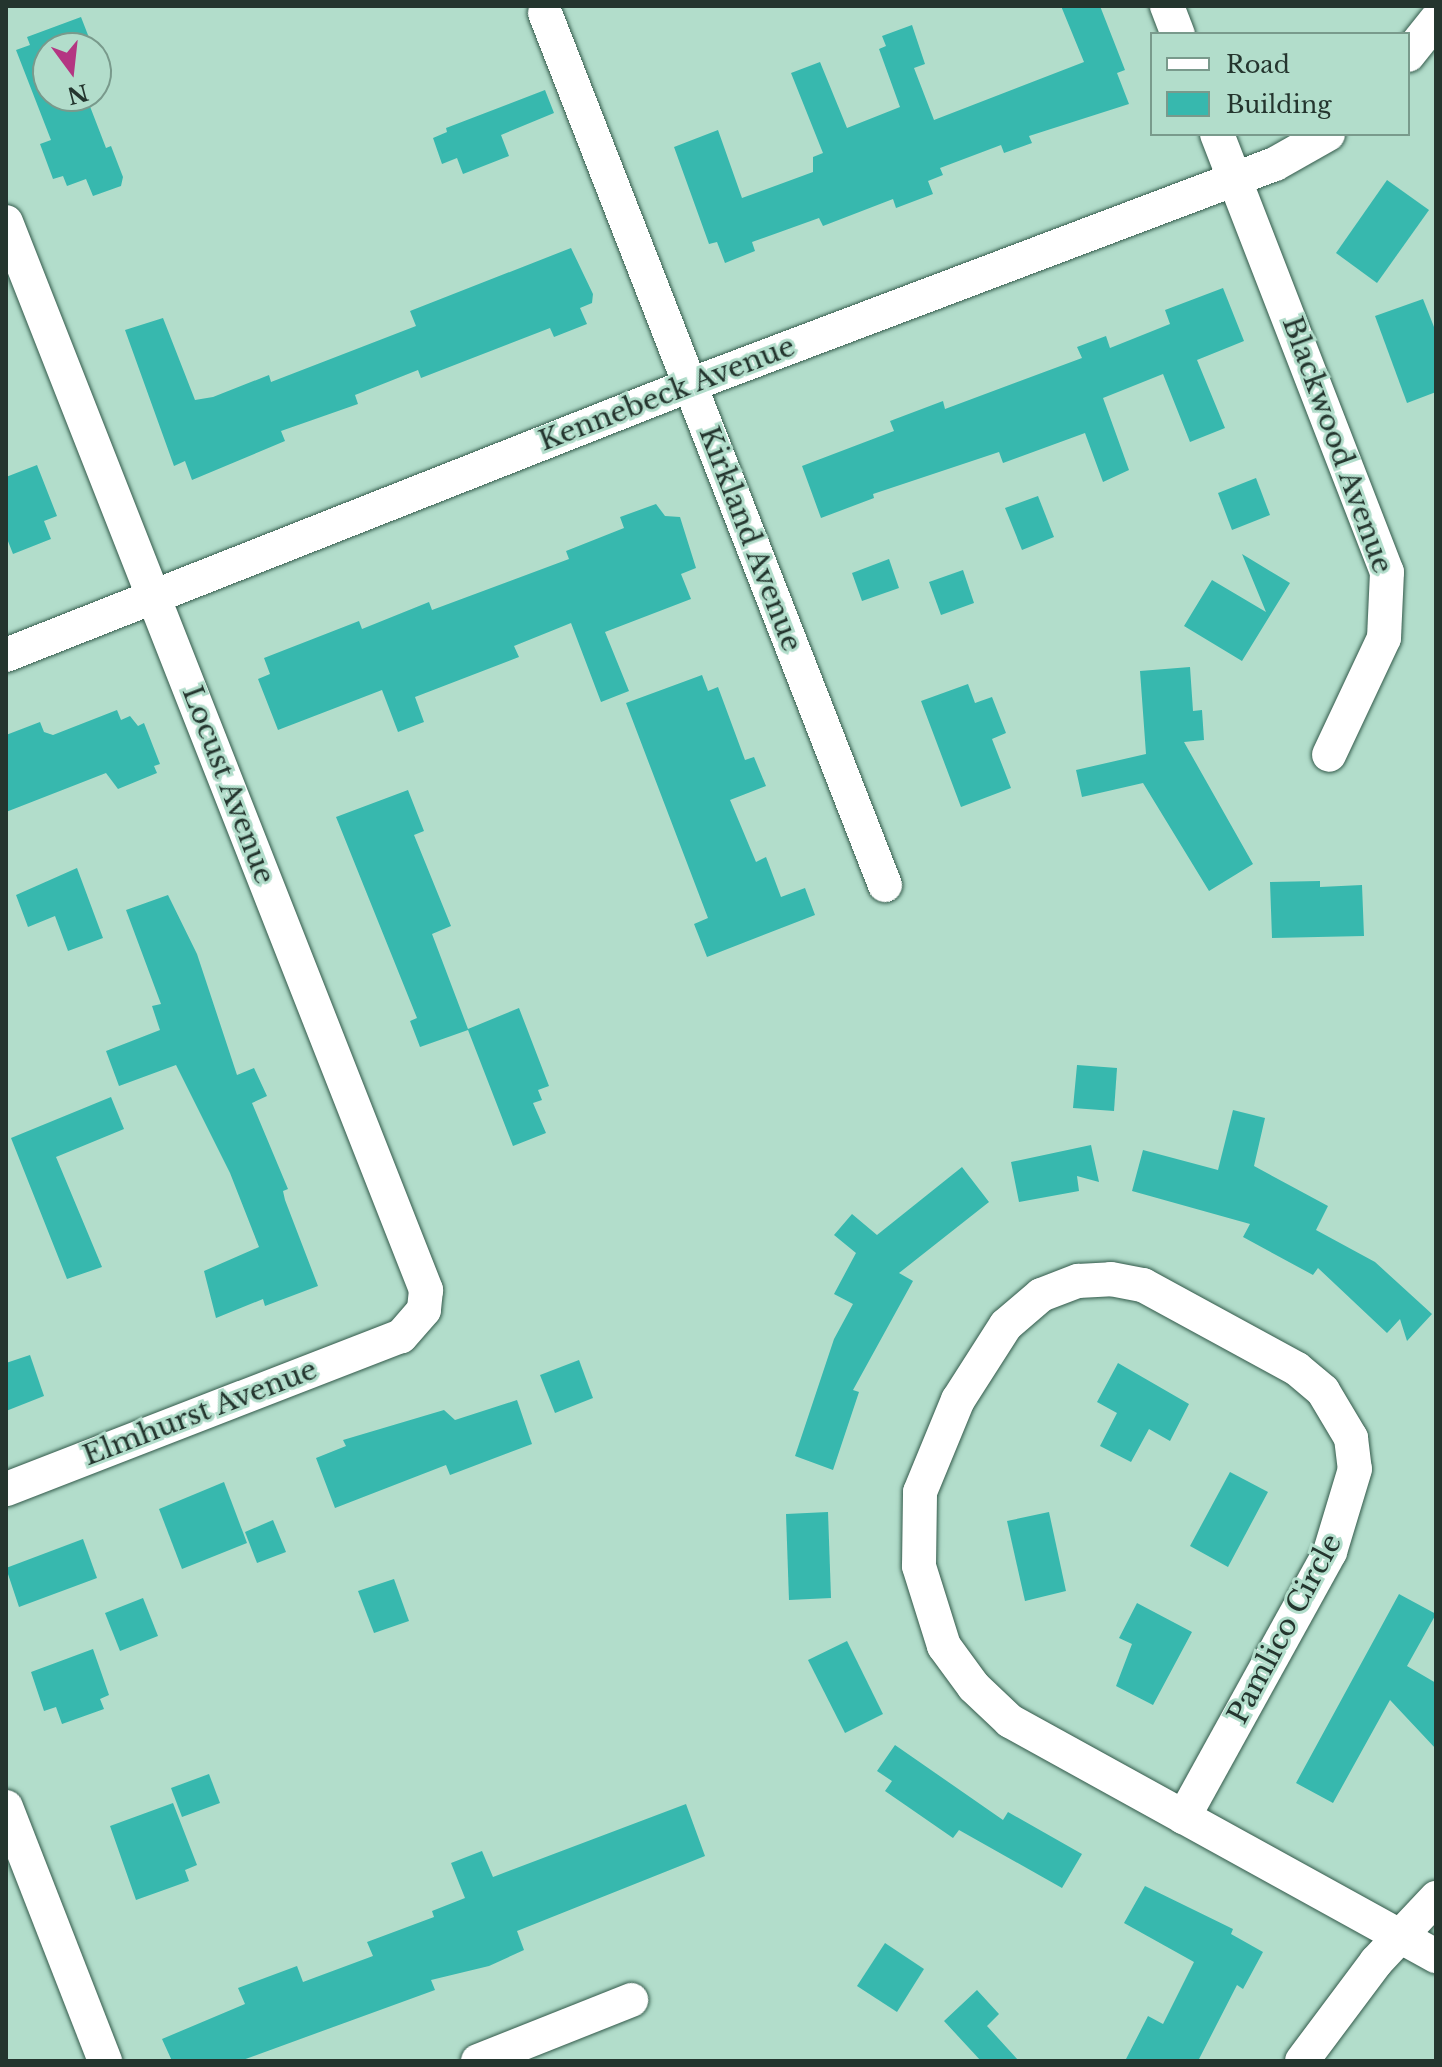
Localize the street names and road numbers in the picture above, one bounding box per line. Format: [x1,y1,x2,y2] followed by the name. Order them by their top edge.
[1275,311,1399,579] street label: Blackwood Avenue
[533,329,801,459] street label: Kennebeck Avenue
[691,421,809,657] street label: Kirkland Avenue
[175,681,281,889] street label: Locust Avenue
[78,1353,322,1473] street label: Elmhurst Avenue
[1221,1529,1349,1729] street label: Pamlico Circle

